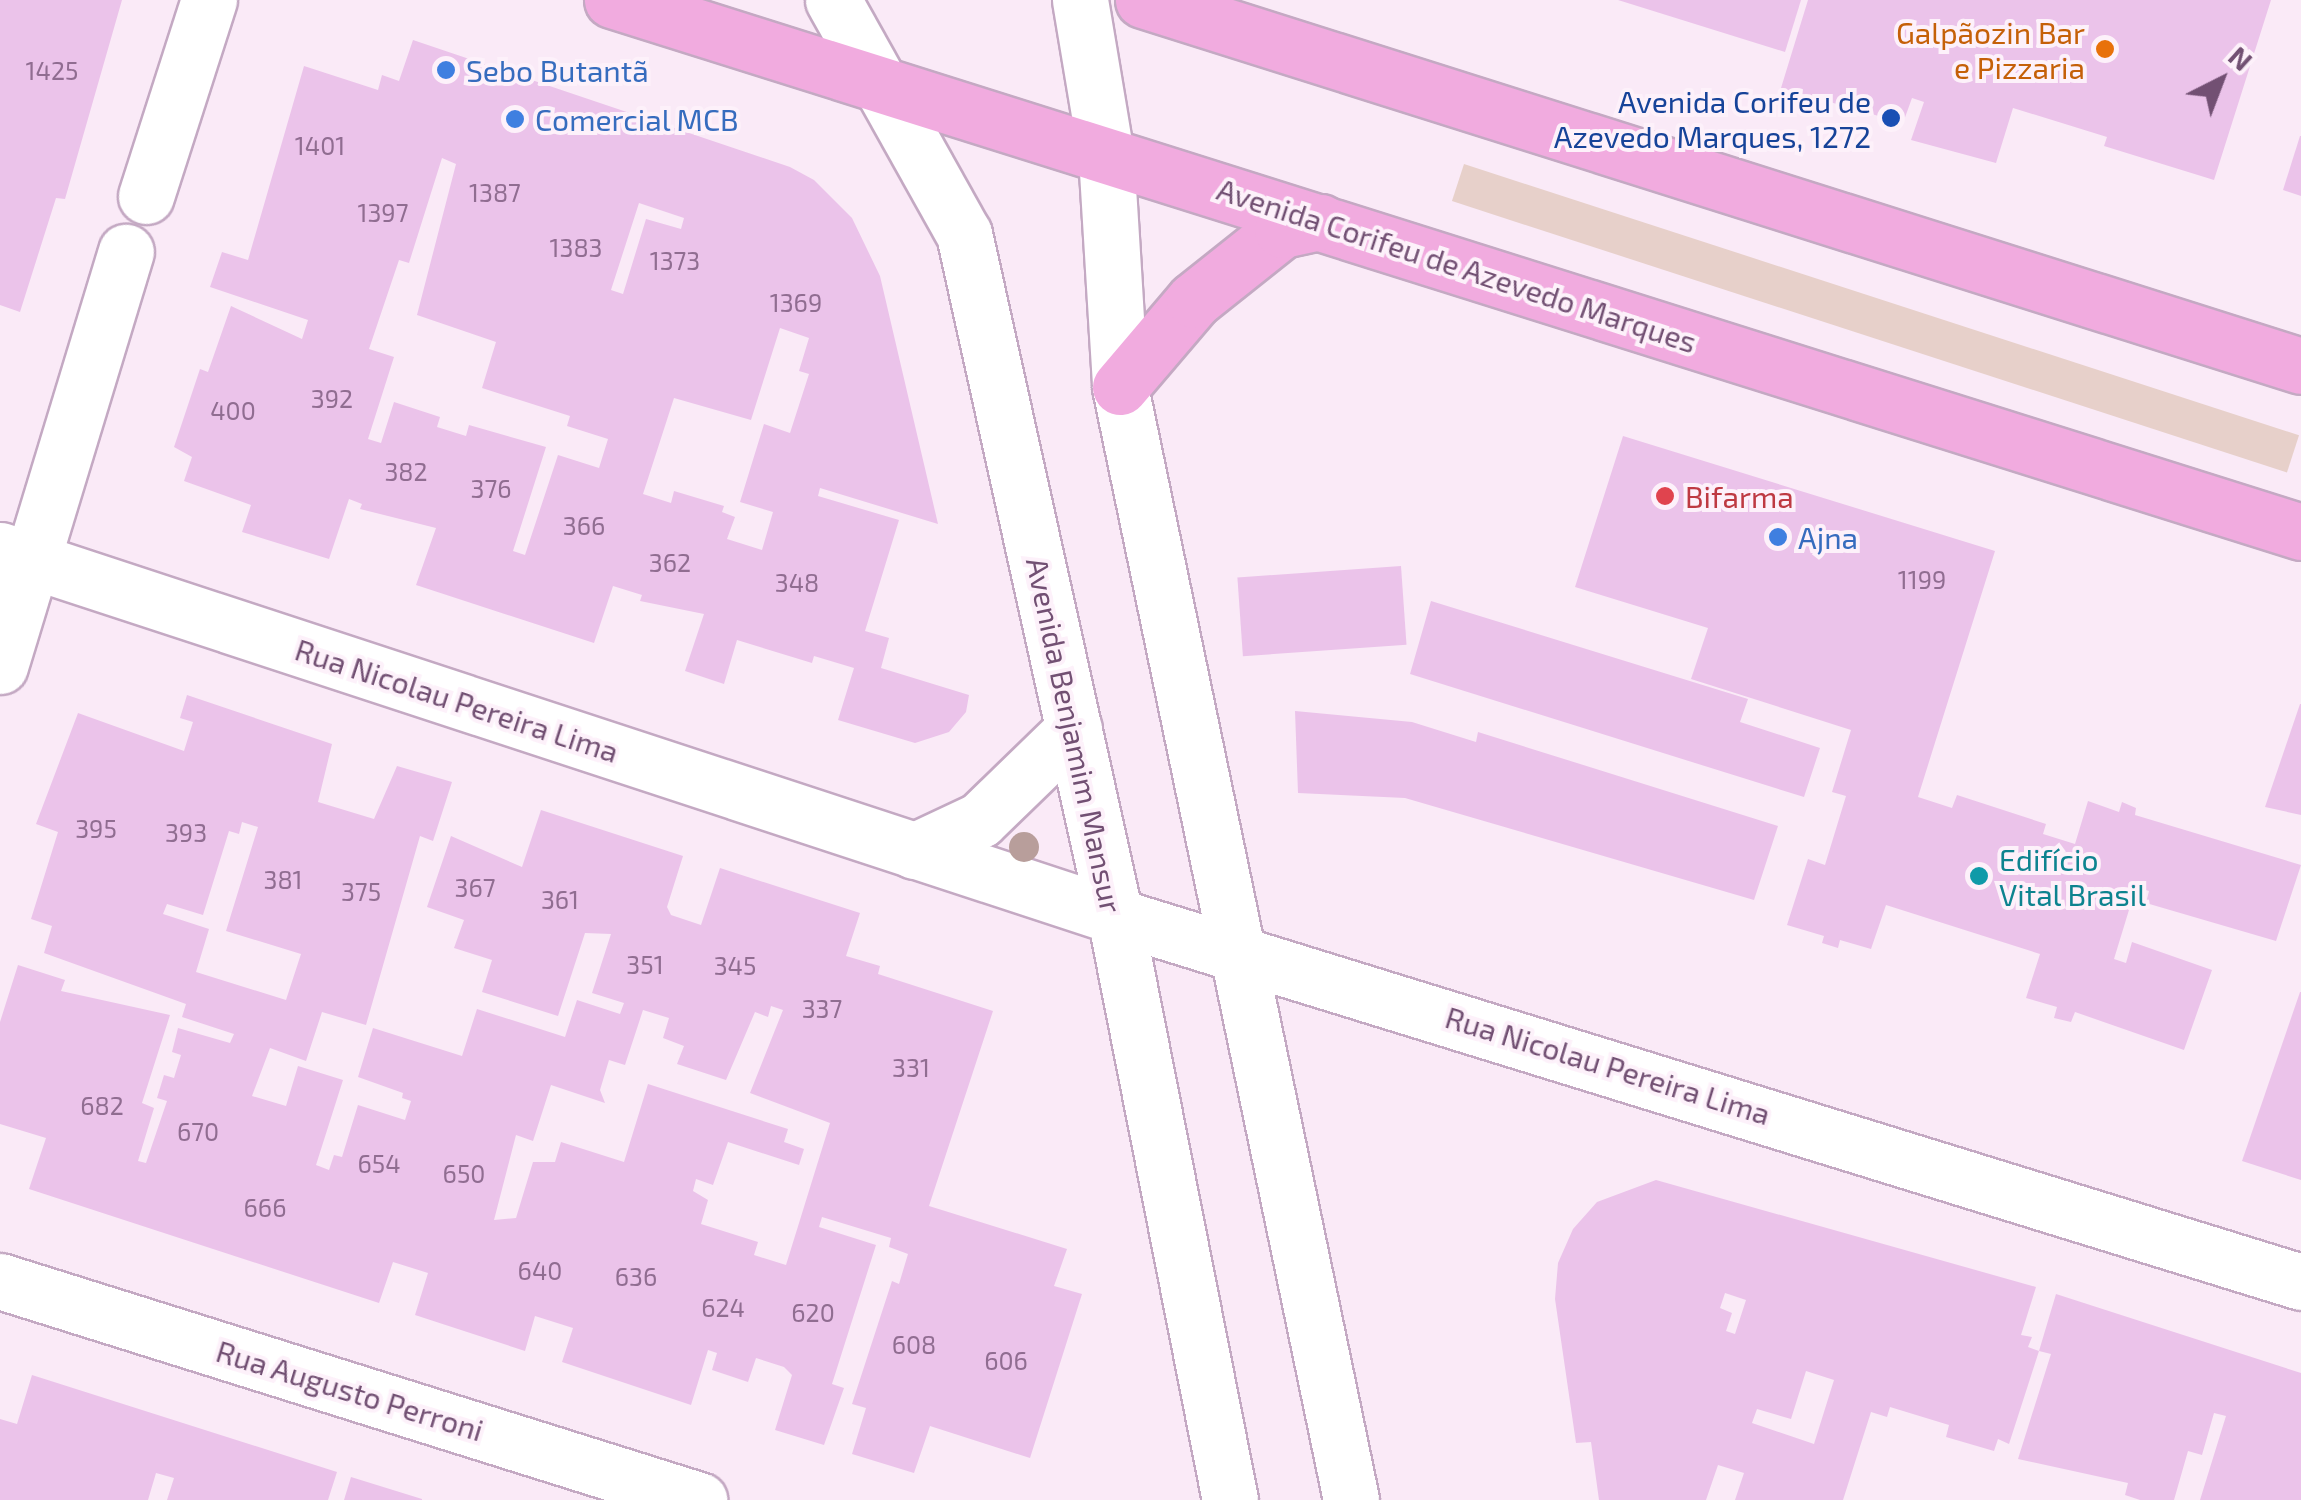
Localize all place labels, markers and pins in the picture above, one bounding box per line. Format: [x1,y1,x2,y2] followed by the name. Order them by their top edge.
[1896,14,2085,84] place label: Galpãozin Bar e Pizzaria
[2094,38,2116,60] marker: Galpãozin Bar e Pizzaria
[466,52,649,88] place label: Sebo Butantã
[435,59,457,81] marker: Sebo Butantã
[1554,83,1871,154] place label: Avenida Corifeu de Azevedo Marques, 1272
[535,101,739,137] place label: Comercial MCB
[1880,107,1902,129] marker: Avenida Corifeu de Azevedo Marques, 1272
[504,108,526,130] marker: Comercial MCB
[1685,478,1794,514] place label: Bifarma
[1654,485,1676,507] marker: Bifarma
[1798,519,1858,555] place label: Ajna
[1767,526,1789,548] marker: Ajna
[1999,841,2147,912] place label: Edifício Vital Brasil
[1968,865,1990,887] marker: Edifício Vital Brasil

